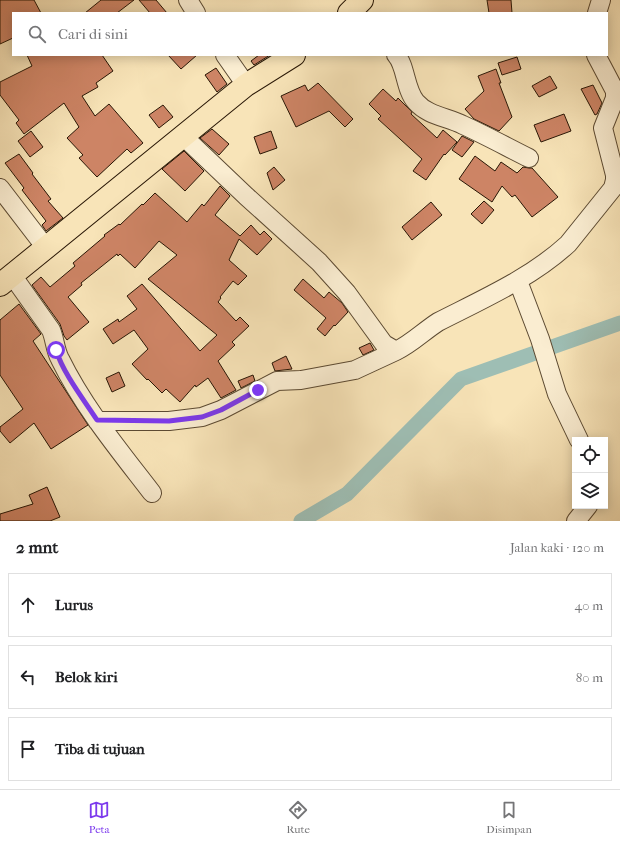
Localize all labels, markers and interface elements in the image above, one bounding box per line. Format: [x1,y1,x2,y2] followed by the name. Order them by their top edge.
[12,12,608,56] search box
[26,23,48,45] icon: search
[58,25,128,43] text: Cari di sini
[47,341,65,359] route start
[249,381,267,399] route end
[572,437,608,509] map controls
[572,437,608,473] button: locate
[572,473,608,509] button: layers
[16,537,58,557] text: 2 mnt
[510,540,604,555] text: Jalan kaki · 120 m
[17,594,39,616] icon: ahead
[55,596,93,614] text: Lurus
[575,598,603,613] text: 40 m
[17,666,39,688] icon: left
[55,668,118,686] text: Belok kiri
[576,670,603,685] text: 80 m
[17,738,39,760] icon: arrive
[55,740,145,758] text: Tiba di tujuan
[88,799,110,836] tab: Peta
[287,799,310,836] tab: Rute
[486,799,532,836] tab: Disimpan

